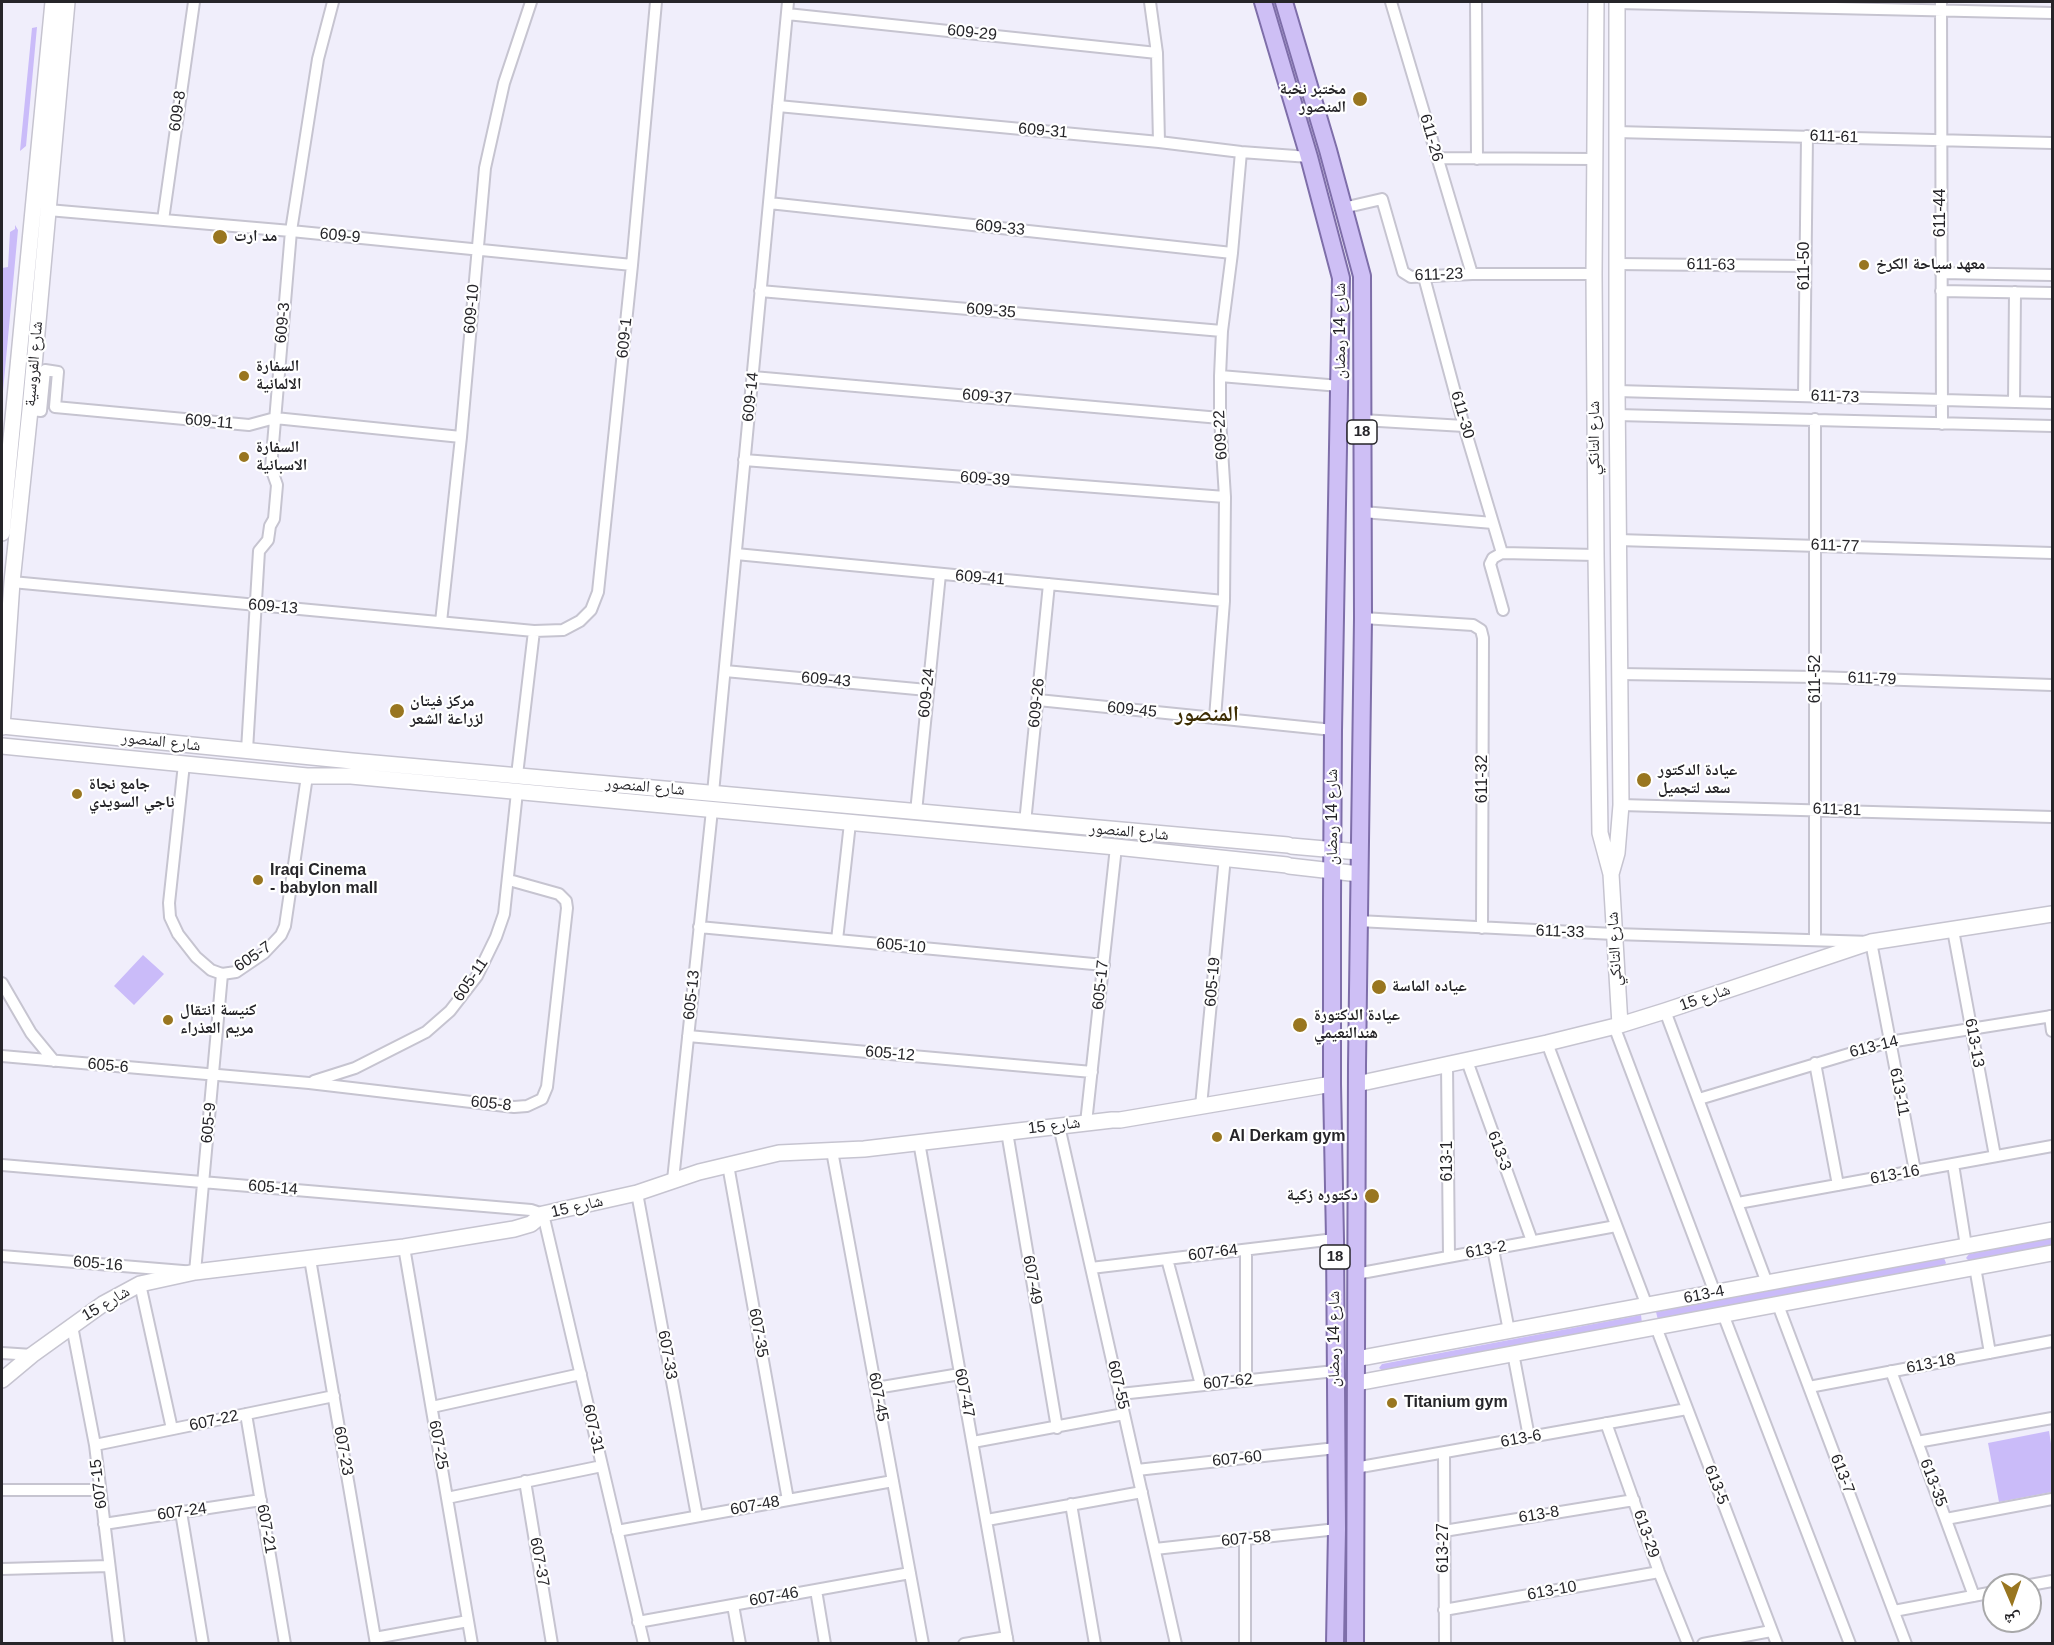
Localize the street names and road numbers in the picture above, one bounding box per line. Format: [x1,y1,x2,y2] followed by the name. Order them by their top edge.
[946,21,998,45] street label: 609-29
[166,89,190,133] street label: 609-8
[1415,112,1447,164] street label: 611-26
[1017,119,1069,143] street label: 609-31
[1809,127,1859,147] street label: 611-61
[1931,189,1951,237] street label: 611-44
[974,216,1026,240] street label: 609-33
[319,224,361,248] street label: 609-9
[1795,242,1815,290] street label: 611-50
[1687,255,1735,275] street label: 611-63
[1414,265,1464,285] street label: 611-23
[460,283,484,335] street label: 609-10
[1331,283,1351,379] street label: شارع 14 رمضان
[965,299,1017,323] street label: 609-35
[272,302,294,344] street label: 609-3
[613,317,637,359] street label: 609-1
[21,320,47,408] street label: شارع الفروسية
[739,371,763,423] street label: 609-14
[961,385,1013,409] street label: 609-37
[1810,387,1860,407] street label: 611-73
[1446,389,1478,441] street label: 611-30
[1585,401,1605,475] street label: شارع التانكي
[184,410,234,434] street label: 609-11
[1210,410,1232,460] street label: 609-22
[1347,420,1377,444] road number: 18
[959,468,1011,490] street label: 609-39
[1810,536,1860,556] street label: 611-77
[954,566,1006,590] street label: 609-41
[247,595,299,619] street label: 609-13
[1806,655,1826,703] street label: 611-52
[915,667,939,719] street label: 609-24
[800,668,852,692] street label: 609-43
[1847,669,1897,689] street label: 611-79
[1025,677,1049,729] street label: 609-26
[1106,698,1158,722] street label: 609-45
[120,728,202,756] street label: شارع المنصور
[1473,755,1493,803] street label: 611-32
[1323,769,1343,865] street label: شارع 14 رمضان
[605,774,685,800] street label: شارع المنصور
[1812,800,1862,820] street label: 611-81
[1089,819,1169,845] street label: شارع المنصور
[1603,911,1627,987] street label: شارع التانكي
[1535,922,1585,942] street label: 611-33
[875,934,927,958] street label: 605-10
[231,938,275,976] street label: 605-7
[449,954,493,1006] street label: 605-11
[1201,956,1225,1008] street label: 605-19
[1089,959,1113,1011] street label: 605-17
[680,969,704,1021] street label: 605-13
[1677,980,1733,1016] street label: شارع 15
[1960,1017,1988,1069] street label: 613-13
[1848,1032,1900,1062] street label: 613-14
[864,1042,916,1066] street label: 605-12
[87,1055,129,1077] street label: 605-6
[1885,1066,1913,1118] street label: 613-11
[470,1092,512,1116] street label: 605-8
[198,1102,220,1144] street label: 605-9
[1027,1113,1081,1139] street label: شارع 15
[1483,1128,1515,1174] street label: 613-3
[1438,1141,1458,1181] street label: 613-1
[1869,1161,1921,1189] street label: 613-16
[247,1176,299,1200] street label: 605-14
[549,1192,605,1222] street label: شارع 15
[1464,1237,1508,1263] street label: 613-2
[1187,1240,1239,1266] street label: 607-64
[1320,1245,1350,1269] road number: 18
[72,1252,124,1276] street label: 605-16
[1018,1254,1046,1306] street label: 607-49
[78,1282,134,1326] street label: شارع 15
[1682,1282,1726,1308] street label: 613-4
[1325,1291,1345,1387] street label: شارع 14 رمضان
[744,1307,772,1359] street label: 607-35
[653,1329,681,1381] street label: 607-33
[1905,1350,1957,1378] street label: 613-18
[1103,1359,1133,1411] street label: 607-55
[950,1367,978,1419] street label: 607-47
[1202,1370,1254,1394] street label: 607-62
[864,1371,892,1423] street label: 607-45
[578,1403,608,1455] street label: 607-31
[188,1406,240,1436] street label: 607-22
[424,1419,452,1471] street label: 607-25
[329,1425,357,1477] street label: 607-23
[1499,1426,1543,1452] street label: 613-6
[1211,1447,1263,1471] street label: 607-60
[1826,1451,1858,1497] street label: 613-7
[1915,1456,1951,1510] street label: 613-35
[86,1458,112,1510] street label: 607-15
[1700,1462,1732,1508] street label: 613-5
[729,1492,781,1520] street label: 607-48
[156,1499,208,1525] street label: 607-24
[1517,1502,1561,1528] street label: 613-8
[252,1503,280,1555] street label: 607-21
[1629,1507,1663,1561] street label: 613-29
[1434,1523,1454,1573] street label: 613-27
[1220,1527,1272,1551] street label: 607-58
[525,1536,553,1588] street label: 607-37
[1526,1577,1578,1605] street label: 613-10
[748,1583,800,1611] street label: 607-46

